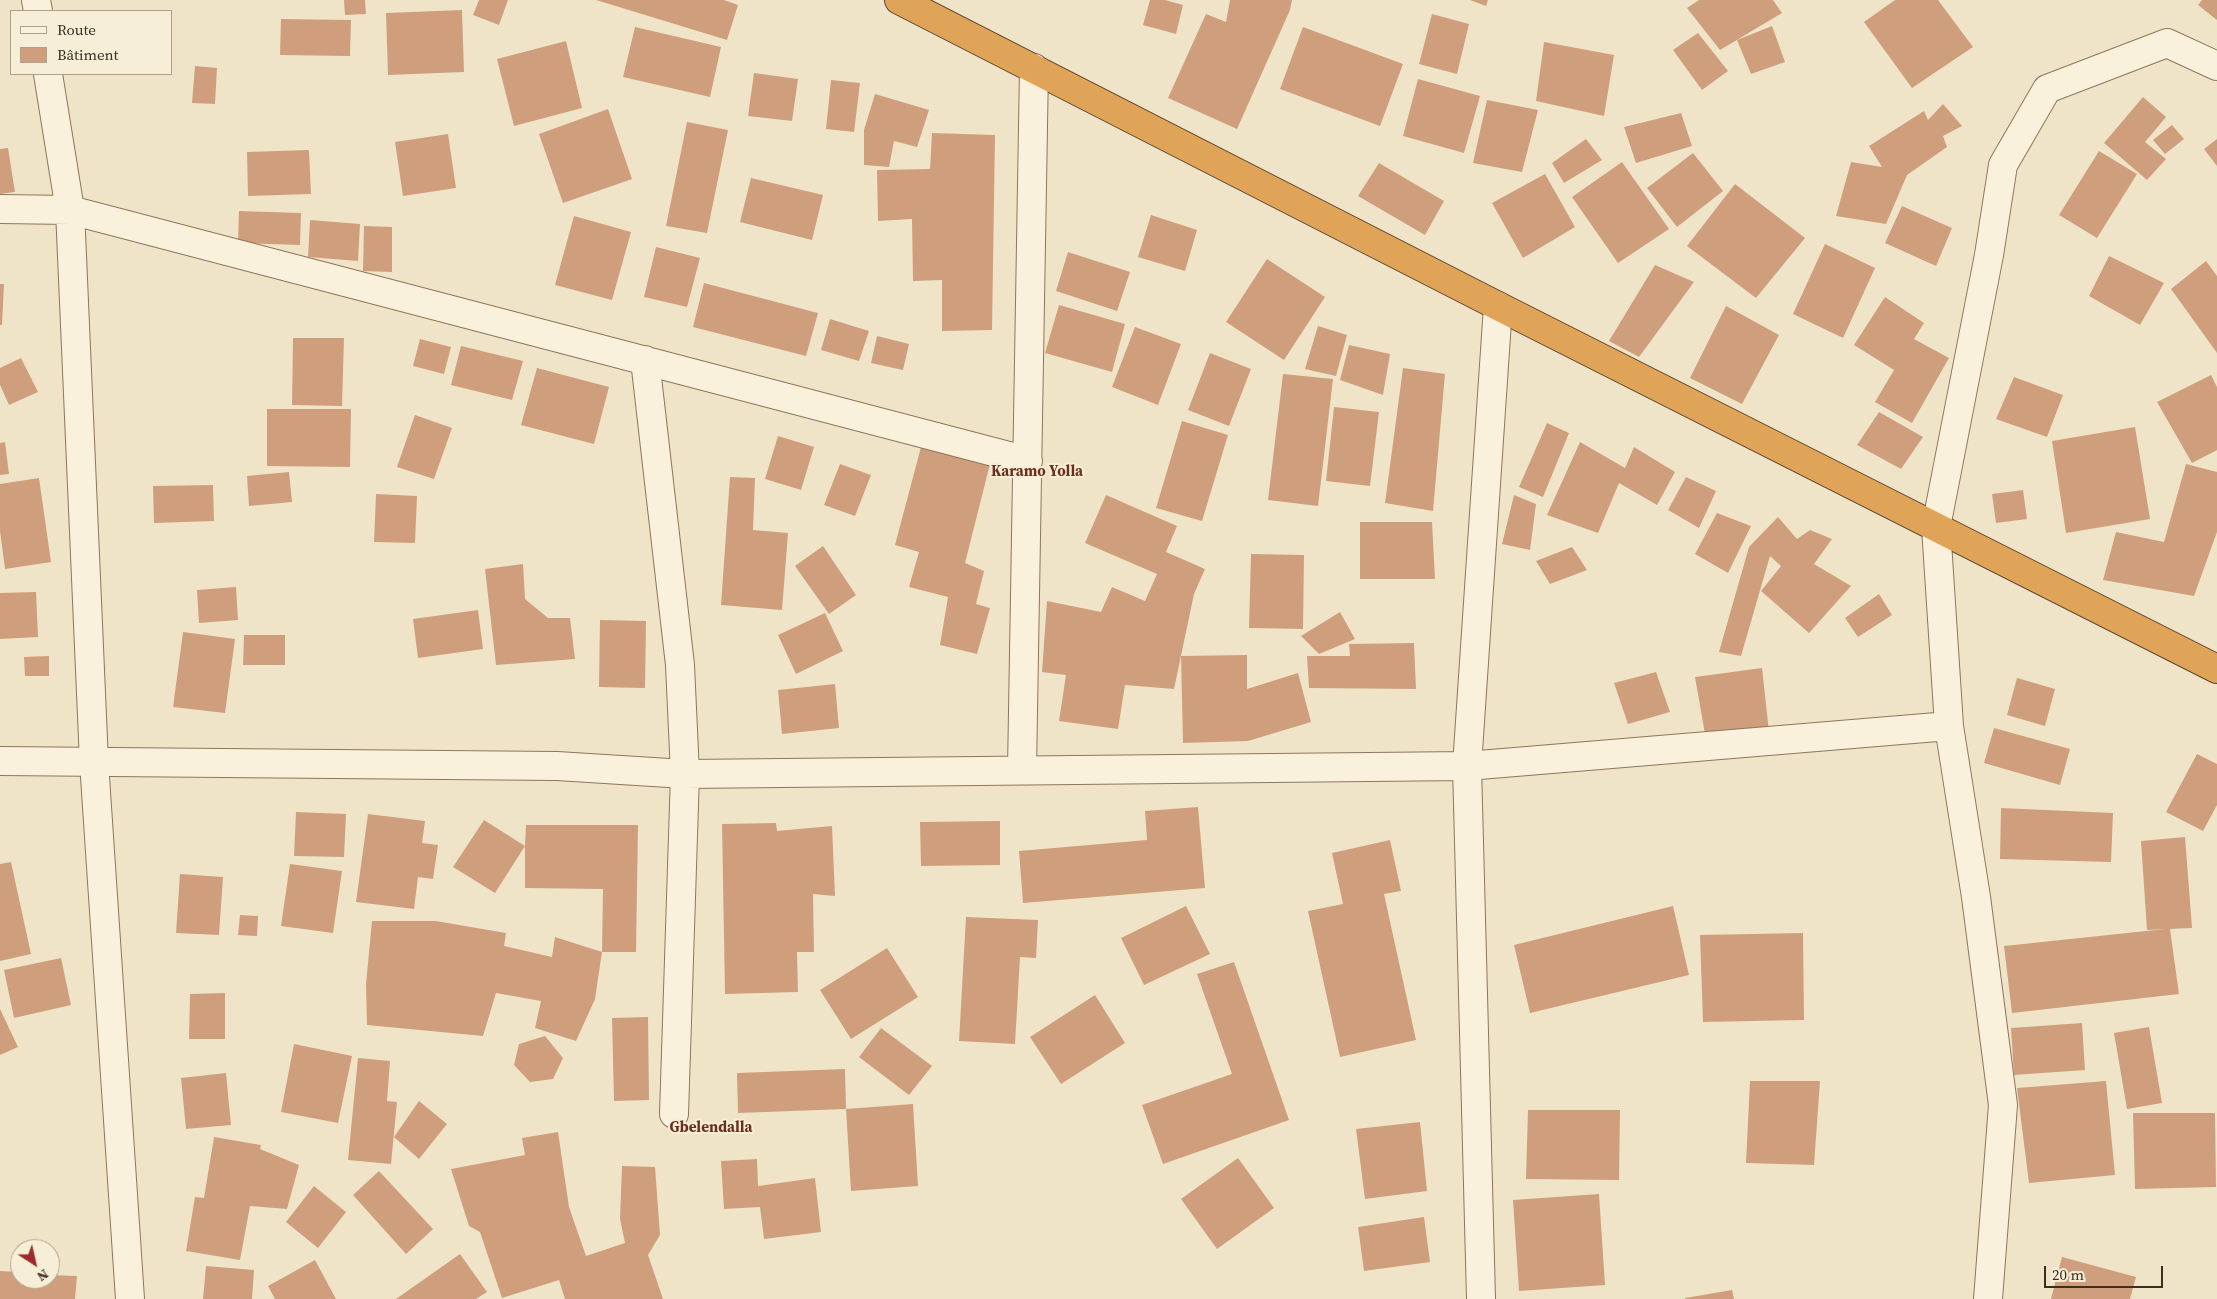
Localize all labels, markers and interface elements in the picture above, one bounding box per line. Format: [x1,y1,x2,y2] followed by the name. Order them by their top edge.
[10,10,172,75] legend
[57,19,96,40] text: Route
[57,44,118,65] text: Bâtiment
[991,463,1083,481] district label: Karamo Yolla
[670,1119,752,1137] district label: Gbelendalla
[10,1239,60,1289] north arrow
[2047,1256,2166,1288] scale bar
[33,1264,53,1287] text: N
[2052,1264,2084,1285] text: 20 m

